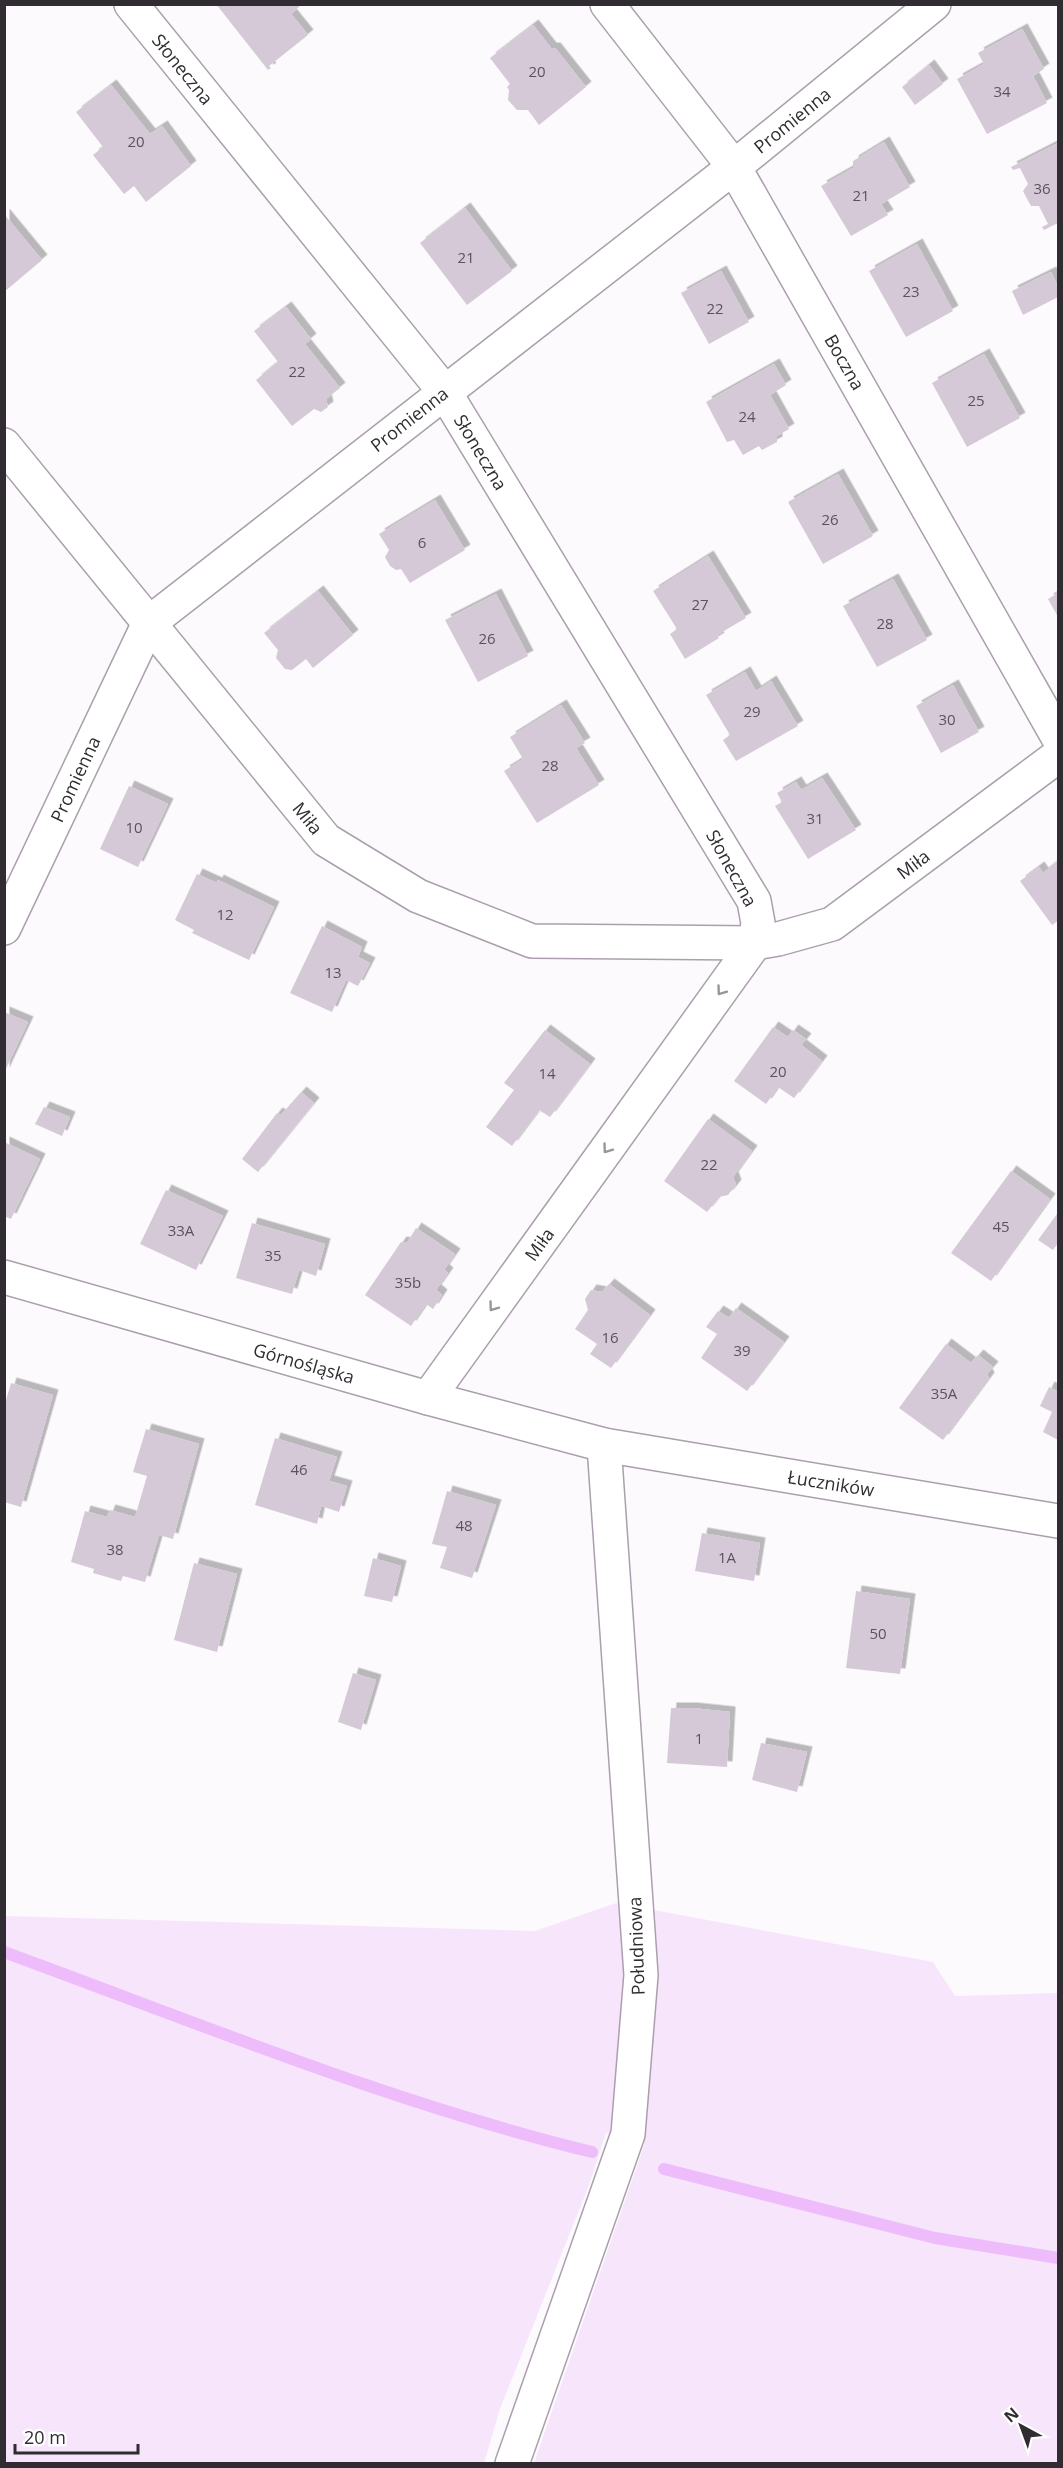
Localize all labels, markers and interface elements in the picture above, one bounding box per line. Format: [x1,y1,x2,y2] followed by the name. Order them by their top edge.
[147,29,219,109] street label: Słoneczna
[528,61,546,81] house number: 20
[993,81,1011,101] house number: 34
[749,82,835,158] street label: Promienna
[127,131,145,151] house number: 20
[1033,178,1051,198] house number: 36
[852,185,870,205] house number: 21
[457,247,475,267] house number: 21
[902,281,920,301] house number: 23
[706,298,724,318] house number: 22
[819,330,871,394] street label: Boczna
[288,361,306,381] house number: 22
[365,381,453,457] street label: Promienna
[967,390,985,410] house number: 25
[738,406,756,426] house number: 24
[449,410,513,494] street label: Słoneczna
[821,509,839,529] house number: 26
[418,532,426,552] house number: 6
[691,594,709,614] house number: 27
[876,613,894,633] house number: 28
[478,628,496,648] house number: 26
[743,701,761,721] house number: 29
[938,709,956,729] house number: 30
[45,732,105,826] street label: Promienna
[541,755,559,775] house number: 28
[288,797,328,839] street label: Miła
[806,808,824,828] house number: 31
[125,817,143,837] house number: 10
[701,825,763,911] street label: Słoneczna
[892,844,934,884] street label: Miła
[216,904,234,924] house number: 12
[324,962,342,982] house number: 13
[717,984,728,995] one-way arrow
[769,1061,787,1081] house number: 20
[538,1063,556,1083] house number: 14
[603,1143,614,1154] one-way arrow
[700,1154,718,1174] house number: 22
[992,1216,1010,1236] house number: 45
[168,1220,195,1240] house number: 33A
[519,1223,559,1265] street label: Miła
[264,1245,282,1265] house number: 35
[395,1272,421,1292] house number: 35b
[489,1301,500,1312] one-way arrow
[601,1327,619,1347] house number: 16
[251,1337,357,1389] street label: Górnośląska
[733,1340,751,1360] house number: 39
[931,1383,958,1403] house number: 35A
[290,1459,308,1479] house number: 46
[786,1464,876,1502] street label: Łuczników
[455,1515,473,1535] house number: 48
[106,1539,124,1559] house number: 38
[718,1547,737,1567] house number: 1A
[869,1623,887,1643] house number: 50
[695,1728,703,1748] house number: 1
[622,1896,650,1996] street label: Południowa
[991,2396,1051,2456] north arrow
[999,2402,1023,2427] text: N
[15,2417,138,2455] scale bar
[24,2425,66,2449] text: 20 m

